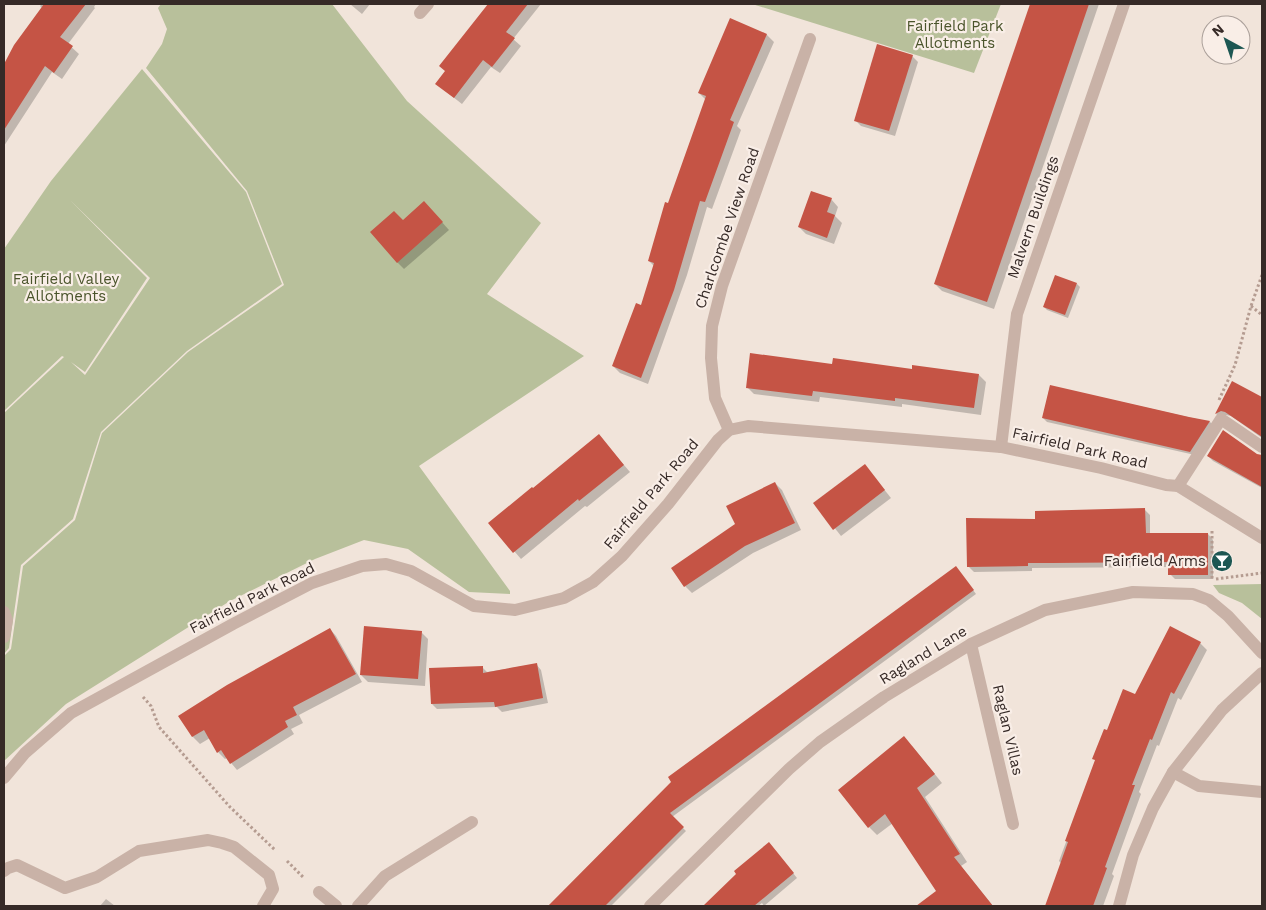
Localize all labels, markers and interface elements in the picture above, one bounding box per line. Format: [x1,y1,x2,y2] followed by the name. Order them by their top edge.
[1201,15,1251,65] north arrow
[907,17,1004,52] park label: Fairfield Park Allotments
[1209,21,1227,40] text: N
[691,145,763,311] street label: Charlcombe View Road
[1004,153,1062,281] street label: Malvern Buildings
[13,270,120,305] park label: Fairfield Valley Allotments
[1011,424,1149,472] street label: Fairfield Park Road
[600,435,702,553] street label: Fairfield Park Road
[1210,549,1234,573] bar icon: Fairfield Arms
[1104,552,1206,570] place label: Fairfield Arms
[186,559,318,637] street label: Fairfield Park Road
[876,622,970,688] street label: Ragland Lane
[989,683,1027,777] street label: Raglan Villas

